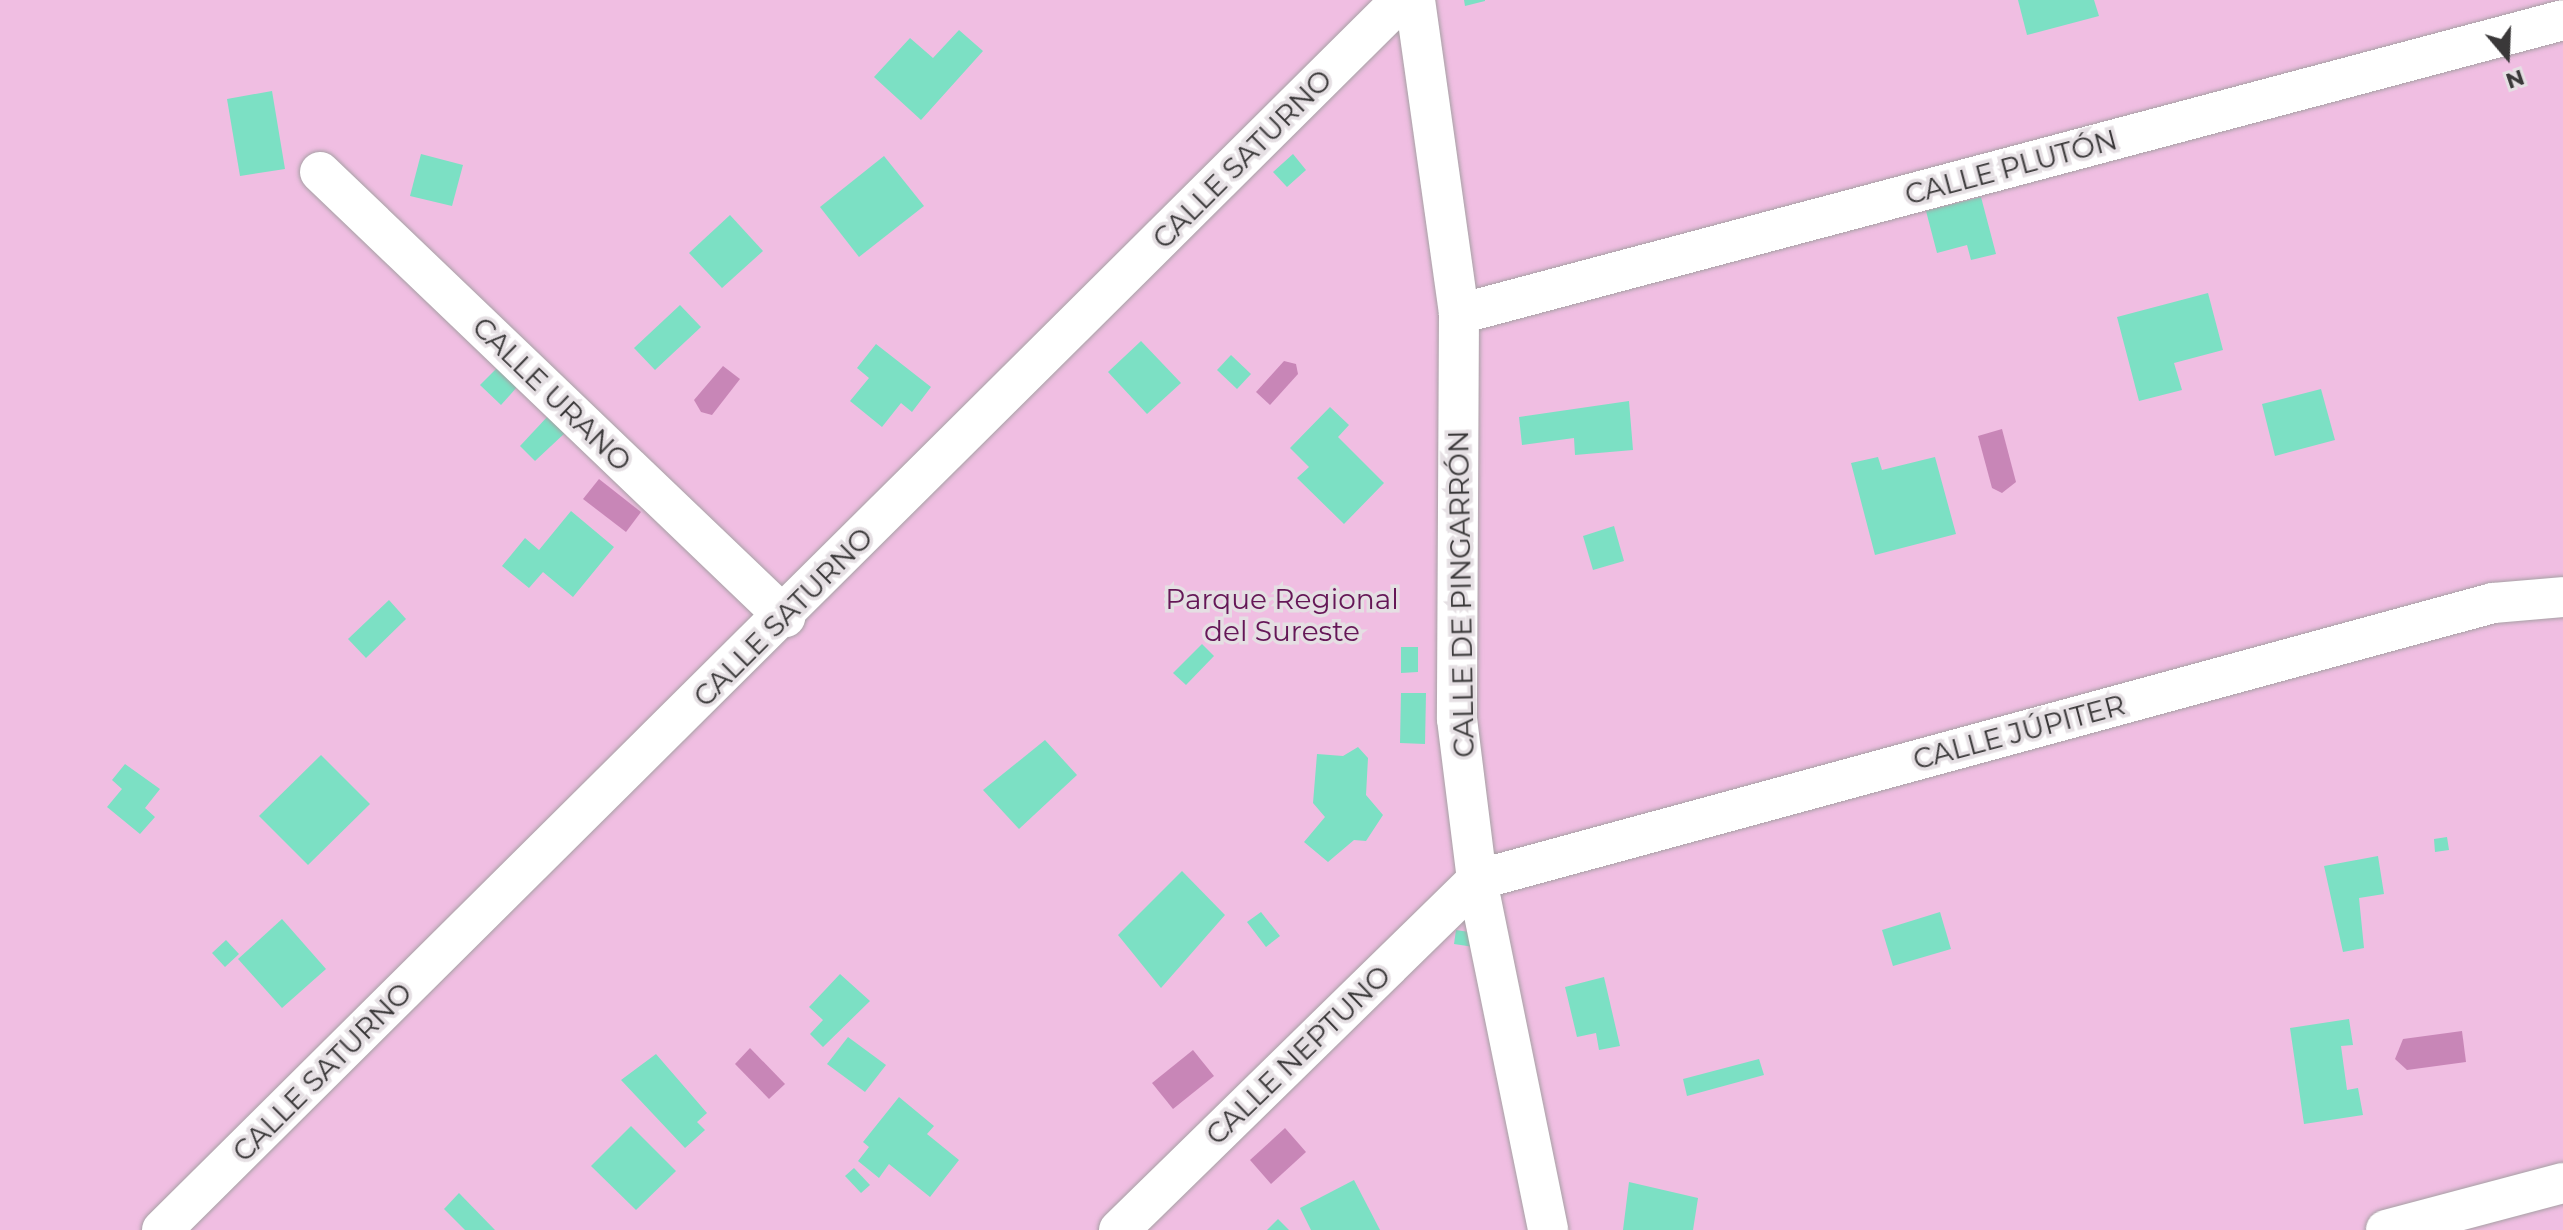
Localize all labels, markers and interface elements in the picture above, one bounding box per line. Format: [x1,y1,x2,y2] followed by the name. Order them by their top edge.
[2467,16,2547,96] north arrow
[1146,63,1338,255] street label: CALLE SATURNO
[2502,64,2528,95] text: N
[1901,123,2121,211] street label: CALLE PLUTÓN
[466,310,638,478] street label: CALLE URANO
[1441,430,1481,758] street label: CALLE DE PINGARRÓN
[687,521,879,713] street label: CALLE SATURNO
[1165,582,1399,648] park label: Parque Regional del Sureste
[1909,688,2129,776] street label: CALLE JÚPITER
[1199,958,1397,1152] street label: CALLE NEPTUNO
[226,976,418,1168] street label: CALLE SATURNO

